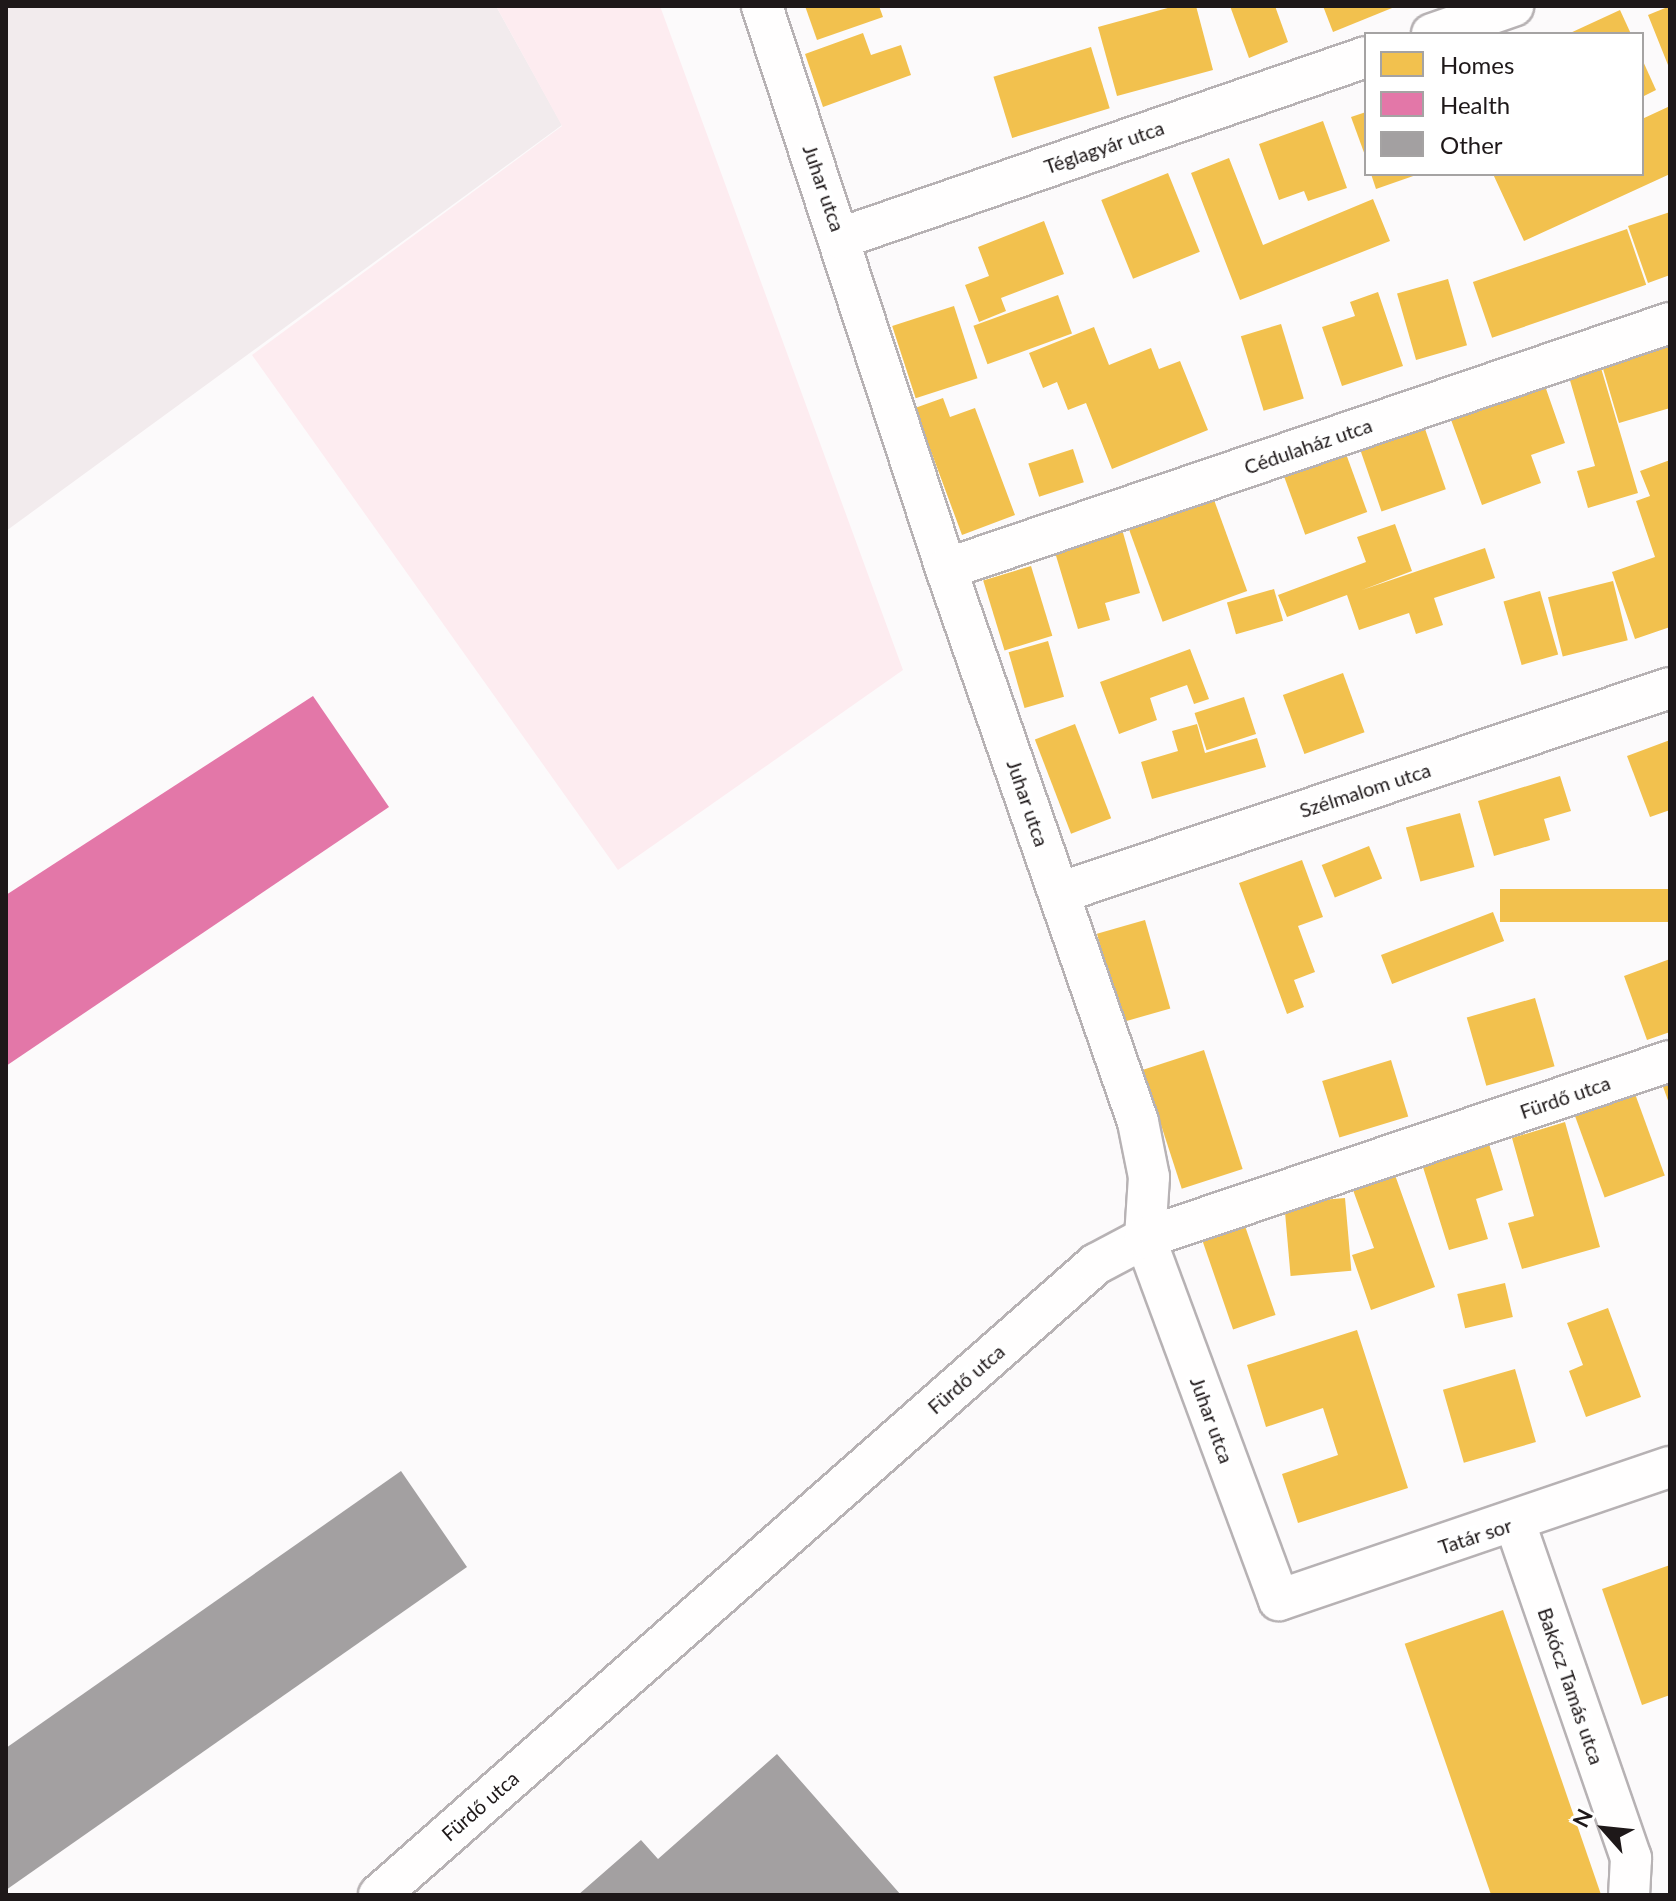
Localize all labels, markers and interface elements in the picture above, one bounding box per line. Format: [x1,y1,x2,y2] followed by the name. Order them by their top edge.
[1364,32,1644,176] legend
[1440,50,1514,79] text: Homes
[1440,90,1510,119] text: Health
[1041,115,1167,179] street label: Téglagyár utca
[1440,130,1503,159] text: Other
[798,141,850,235] street label: Juhar utca
[1241,413,1375,479] street label: Cédulaház utca
[1002,756,1054,850] street label: Juhar utca
[1296,758,1434,822] street label: Szélmalom utca
[1517,1070,1613,1124] street label: Fürdő utca
[923,1339,1009,1419] street label: Fürdő utca
[1185,1373,1239,1467] street label: Juhar utca
[1435,1513,1515,1559] street label: Tatár sor
[1533,1604,1609,1768] street label: Bakócz Tamás utca
[437,1766,523,1846] street label: Fürdő utca
[1564,1789,1644,1869] north arrow
[1566,1804,1598,1832] text: N

